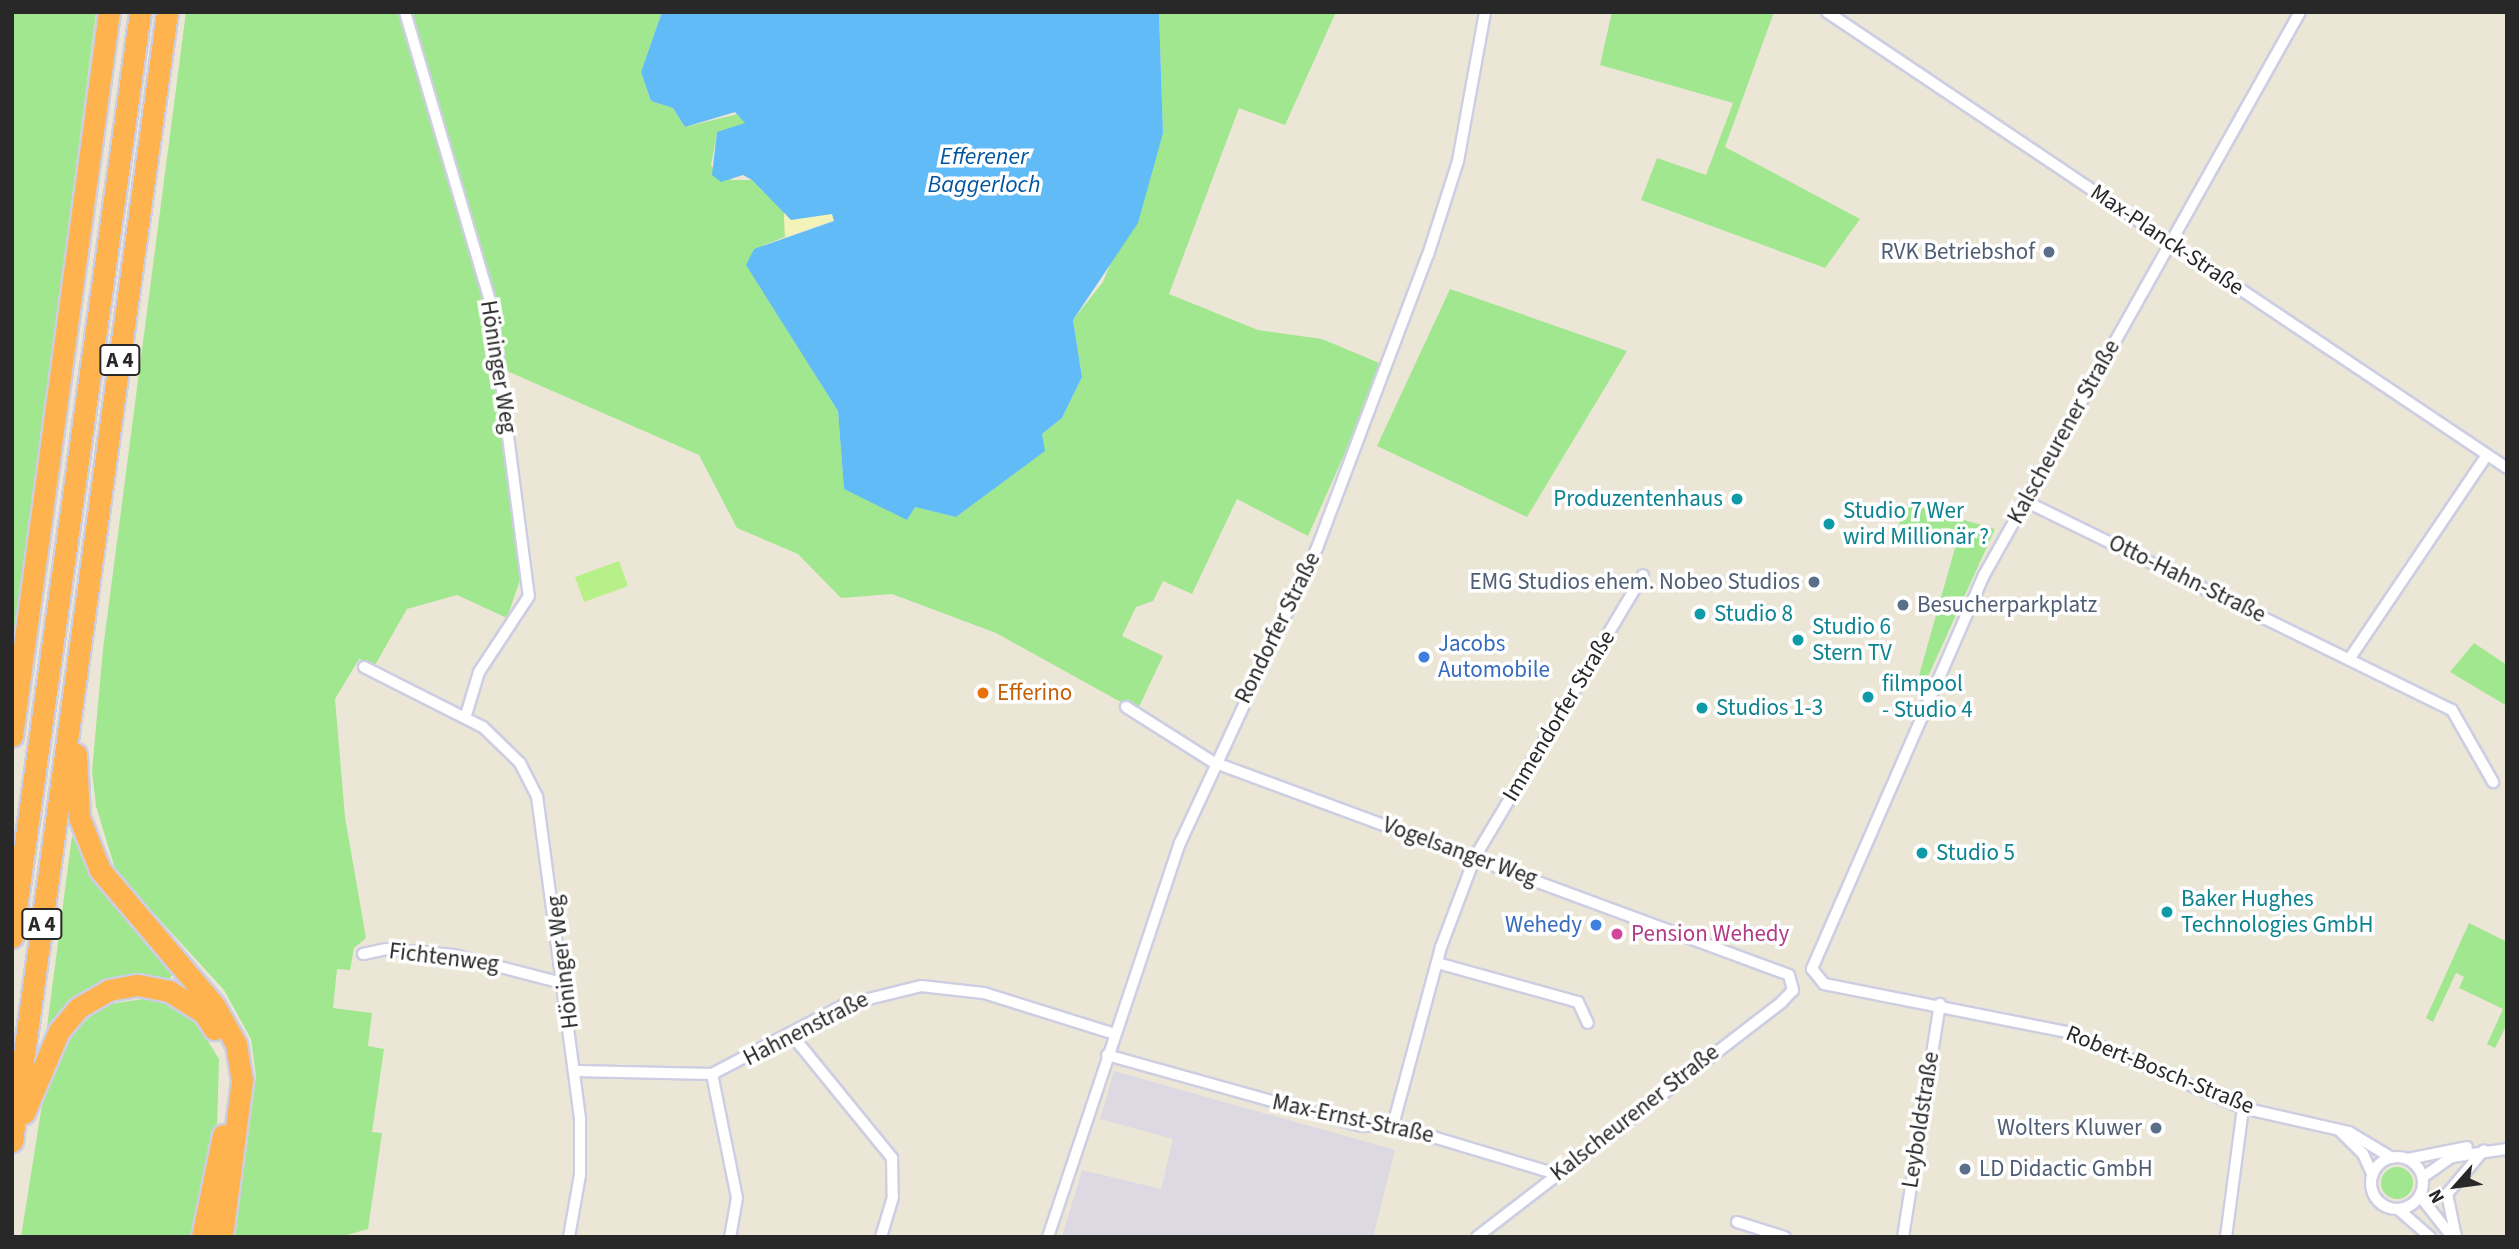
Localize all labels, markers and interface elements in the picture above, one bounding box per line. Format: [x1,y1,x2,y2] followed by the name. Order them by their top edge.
[928,143,1040,199] water label: Efferener Baggerloch
[2085,178,2249,302] street label: Max-Planck-Straße
[1881,238,2035,266] place label: RVK Betriebshof
[2041,244,2057,260] marker: RVK Betriebshof
[474,298,522,436] street label: Höninger Weg
[2002,335,2126,529] street label: Kalscheurener Straße
[99,342,141,378] road number: A 4
[1553,485,1723,513] place label: Produzentenhaus
[1729,491,1745,507] marker: Produzentenhaus
[1843,497,1989,551] place label: Studio 7 Wer wird Millionär ?
[1821,516,1837,532] marker: Studio 7 Wer wird Millionär ?
[2104,529,2270,629] street label: Otto-Hahn-Straße
[1229,548,1327,708] street label: Rondorfer Straße
[1470,568,1800,596] place label: EMG Studios ehem. Nobeo Studios
[1806,574,1822,590] marker: EMG Studios ehem. Nobeo Studios
[1917,591,2097,619] place label: Besucherparkplatz
[1895,597,1911,613] marker: Besucherparkplatz
[1714,600,1793,628] place label: Studio 8
[1692,606,1708,622] marker: Studio 8
[1812,613,1892,667] place label: Studio 6 Stern TV
[1497,625,1621,807] street label: Immendorfer Straße
[1438,630,1550,684] place label: Jacobs Automobile
[1790,632,1806,648] marker: Studio 6 Stern TV
[1416,649,1432,665] marker: Jacobs Automobile
[1882,670,1973,724] place label: filmpool - Studio 4
[997,679,1072,707] place label: Efferino
[975,685,991,701] marker: Efferino
[1860,689,1876,705] marker: filmpool - Studio 4
[1716,694,1823,722] place label: Studios 1-3
[1694,700,1710,716] marker: Studios 1-3
[1379,811,1541,893] street label: Vogelsanger Weg
[1936,839,2015,867] place label: Studio 5
[1914,845,1930,861] marker: Studio 5
[2181,885,2373,939] place label: Baker Hughes Technologies GmbH
[541,894,585,1030] street label: Höninger Weg
[2159,904,2175,920] marker: Baker Hughes Technologies GmbH
[21,906,63,942] road number: A 4
[1505,911,1582,939] place label: Wehedy
[1588,917,1604,933] marker: Wehedy
[1631,920,1789,948] place label: Pension Wehedy
[1609,926,1625,942] marker: Pension Wehedy
[387,938,501,978] street label: Fichtenweg
[739,986,873,1072] street label: Hahnenstraße
[2062,1020,2258,1120] street label: Robert-Bosch-Straße
[1545,1039,1725,1187] street label: Kalscheurener Straße
[1897,1050,1945,1190] street label: Leyboldstraße
[1270,1088,1436,1150] street label: Max-Ernst-Straße
[1997,1114,2142,1142] place label: Wolters Kluwer
[2148,1120,2164,1136] marker: Wolters Kluwer
[2421,1151,2491,1221] north arrow
[1979,1155,2153,1183] place label: LD Didactic GmbH
[1957,1161,1973,1177] marker: LD Didactic GmbH
[2422,1184,2452,1208] text: N

